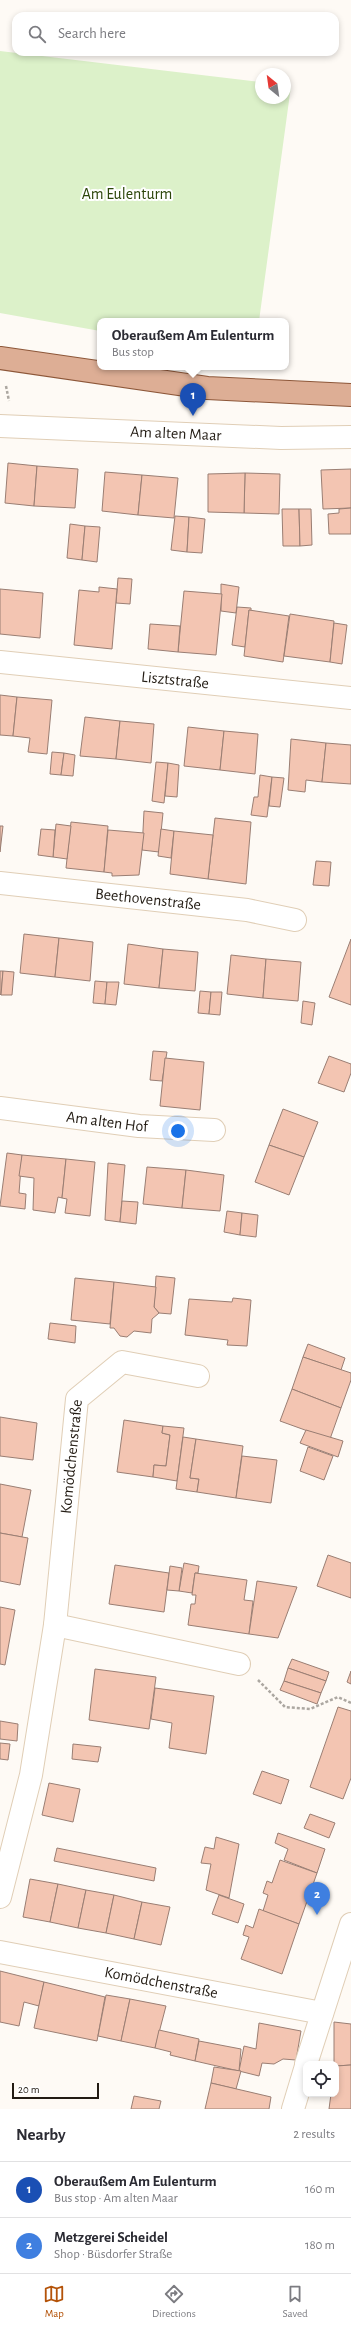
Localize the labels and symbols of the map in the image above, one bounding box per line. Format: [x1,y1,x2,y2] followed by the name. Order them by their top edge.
[255,68,291,104] north arrow
[82,186,172,202] park label: Am Eulenturm
[180,383,206,416] pin: 1
[130,424,223,443] street label: Am alten Maar
[141,669,210,691] street label: Lisztstraße
[94,885,202,913] street label: Beethovenstraße
[65,1109,149,1135] street label: Am alten Hof
[168,1121,188,1141] your location
[58,1399,85,1515] street label: Komödchenstraße
[304,1882,330,1915] pin: 2
[103,1964,219,2001] street label: Komödchenstraße
[12,2081,99,2100] scale bar

